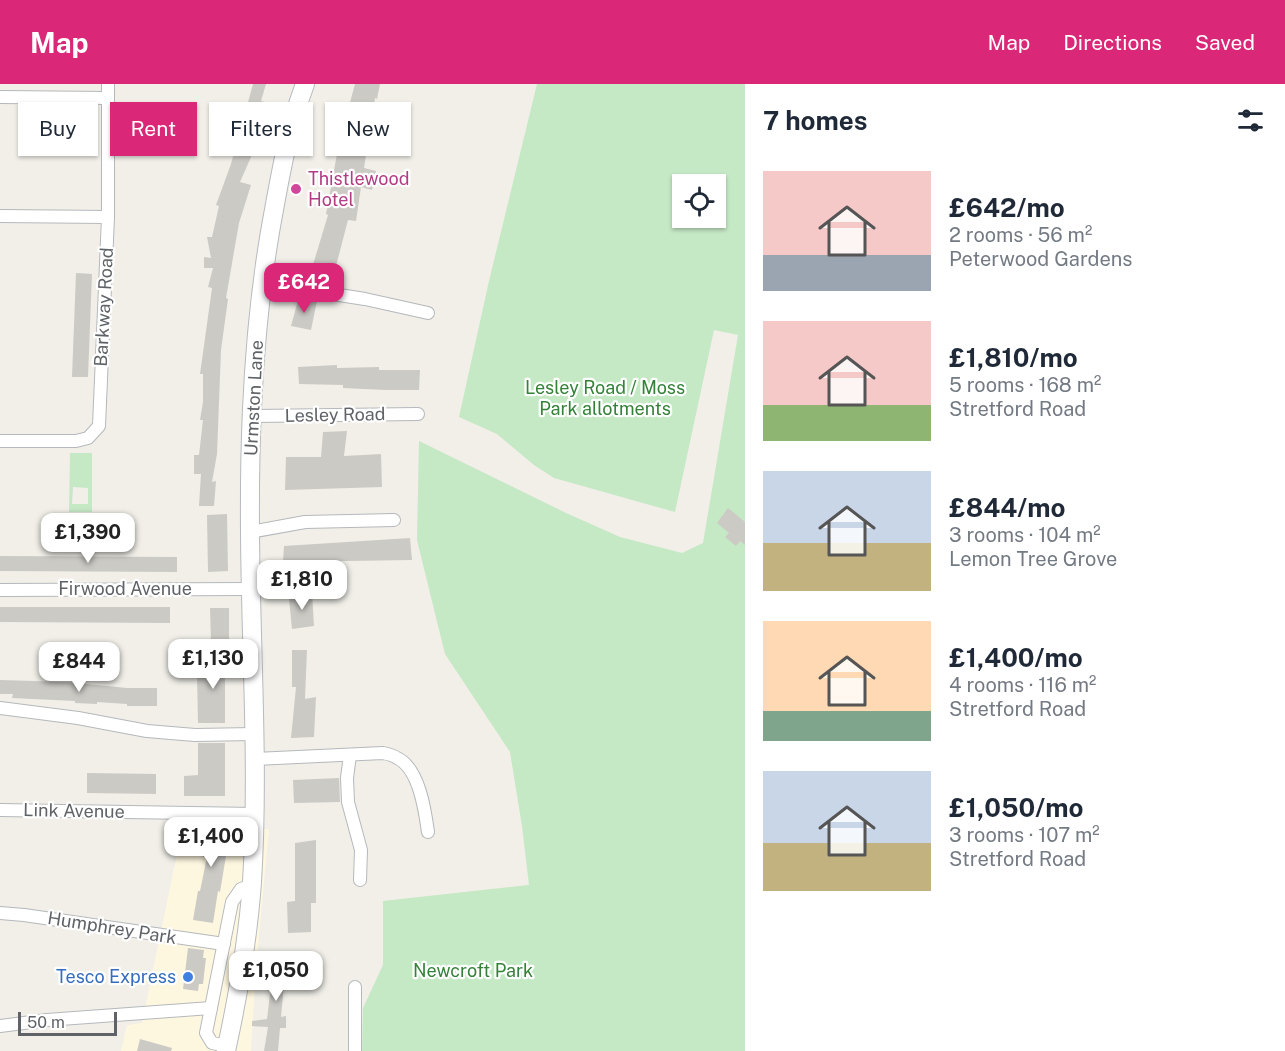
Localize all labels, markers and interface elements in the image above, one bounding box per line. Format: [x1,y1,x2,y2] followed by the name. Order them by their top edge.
[30,26,89,59] text: Map
[988,30,1030,55] text: Map
[1063,30,1162,55] text: Directions
[1195,30,1255,55] text: Saved
[18,102,98,156] chip: Buy
[110,102,197,156] chip: Rent
[209,102,313,156] chip: Filters
[325,102,411,156] chip: New
[1234,104,1267,137] icon: filters
[763,105,867,136] text: 7 homes
[308,168,409,210] place label: Thistlewood Hotel
[672,174,726,228] map controls
[672,174,726,228] button: locate
[289,182,303,196] marker: Thistlewood Hotel
[949,192,1065,223] text: £642/mo
[811,195,883,267] icon: home
[949,223,1092,247] text: 2 rooms · 56 m²
[90,247,117,367] street label: Barkway Road
[949,247,1132,271] text: Peterwood Gardens
[268,263,340,314] pin: £642
[278,270,330,294] text: £642
[240,339,267,457] street label: Urmston Lane
[949,342,1078,373] text: £1,810/mo
[811,345,883,417] icon: home
[949,373,1101,397] text: 5 rooms · 168 m²
[525,377,685,419] park label: Lesley Road / Moss Park allotments
[949,397,1086,421] text: Stretford Road
[284,403,386,426] street label: Lesley Road
[949,492,1065,523] text: £844/mo
[811,495,883,567] icon: home
[39,513,137,564] pin: £1,390
[55,520,121,544] text: £1,390
[949,523,1101,547] text: 3 rooms · 104 m²
[949,547,1117,571] text: Lemon Tree Grove
[253,560,351,611] pin: £1,810
[271,567,333,591] text: £1,810
[58,578,192,599] street label: Firwood Avenue
[164,639,262,690] pin: £1,130
[43,642,115,693] pin: £844
[949,642,1083,673] text: £1,400/mo
[811,645,883,717] icon: home
[182,646,244,670] text: £1,130
[53,649,105,673] text: £844
[949,673,1096,697] text: 4 rooms · 116 m²
[949,697,1086,721] text: Stretford Road
[949,792,1083,823] text: £1,050/mo
[811,795,883,867] icon: home
[23,799,125,822] street label: Link Avenue
[162,817,260,868] pin: £1,400
[949,823,1100,847] text: 3 rooms · 107 m²
[178,824,244,848] text: £1,400
[949,847,1086,871] text: Stretford Road
[46,907,178,948] street label: Humphrey Park
[227,951,325,1002] pin: £1,050
[243,958,309,982] text: £1,050
[413,960,533,981] park label: Newcroft Park
[56,966,176,987] place label: Tesco Express
[181,970,195,984] marker: Tesco Express
[18,1009,117,1036] scale bar
[27,1013,65,1032] text: 50 m

